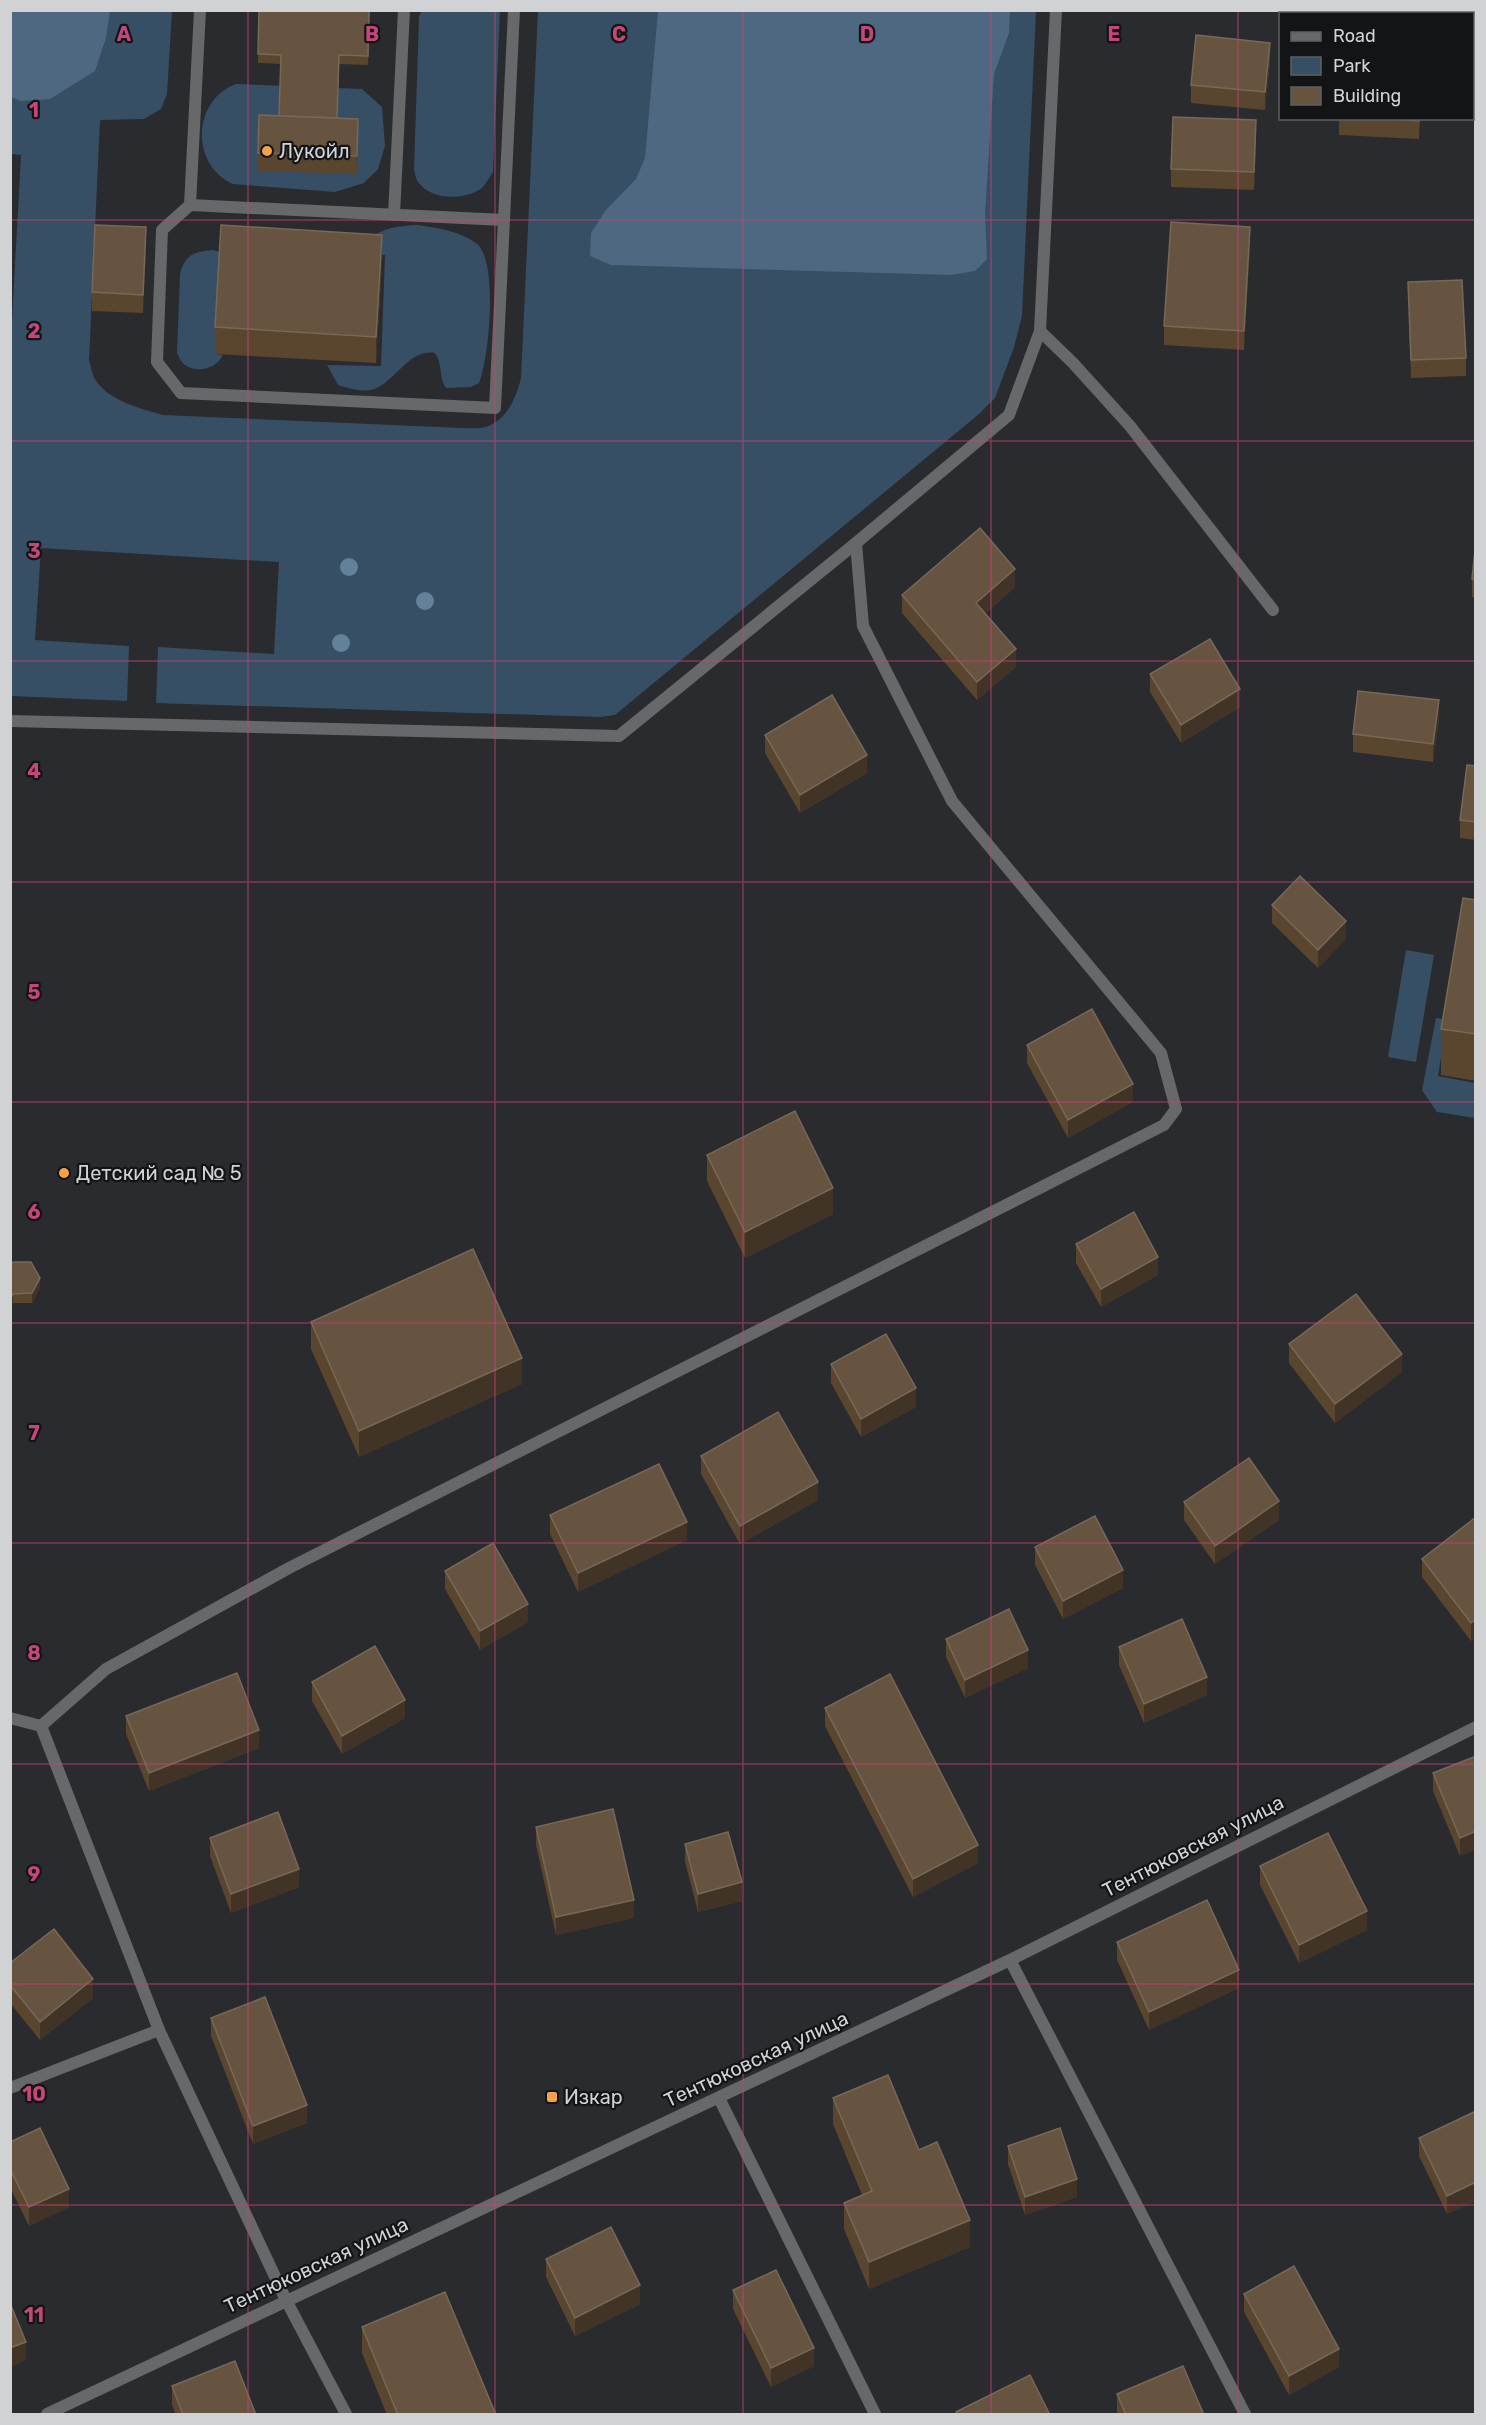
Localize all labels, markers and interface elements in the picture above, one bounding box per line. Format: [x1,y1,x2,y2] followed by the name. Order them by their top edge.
[1279,12,1474,120] legend
[117,22,132,46] text: A
[365,22,379,46] text: B
[612,22,626,46] text: C
[860,22,874,46] text: D
[1108,22,1120,46] text: E
[1333,25,1376,47] text: Road
[1333,55,1371,77] text: Park
[1333,85,1401,107] text: Building
[29,98,39,122] text: 1
[279,139,350,163] place label: Лукойл
[260,144,274,158] marker: Лукойл
[28,319,41,343] text: 2
[27,539,41,563] text: 3
[27,759,41,783] text: 4
[28,980,41,1004] text: 5
[76,1161,242,1185] place label: Детский сад № 5
[57,1166,71,1180] marker: Детский сад № 5
[27,1200,41,1224] text: 6
[28,1421,40,1445] text: 7
[27,1641,41,1665] text: 8
[1098,1790,1288,1902] street label: Тентюковская улица
[28,1862,41,1886] text: 9
[660,2006,852,2112] street label: Тентюковская улица
[22,2082,46,2106] text: 10
[564,2085,623,2109] place label: Изкар
[545,2090,559,2104] marker: Изкар
[220,2212,412,2318] street label: Тентюковская улица
[24,2303,44,2327] text: 11

